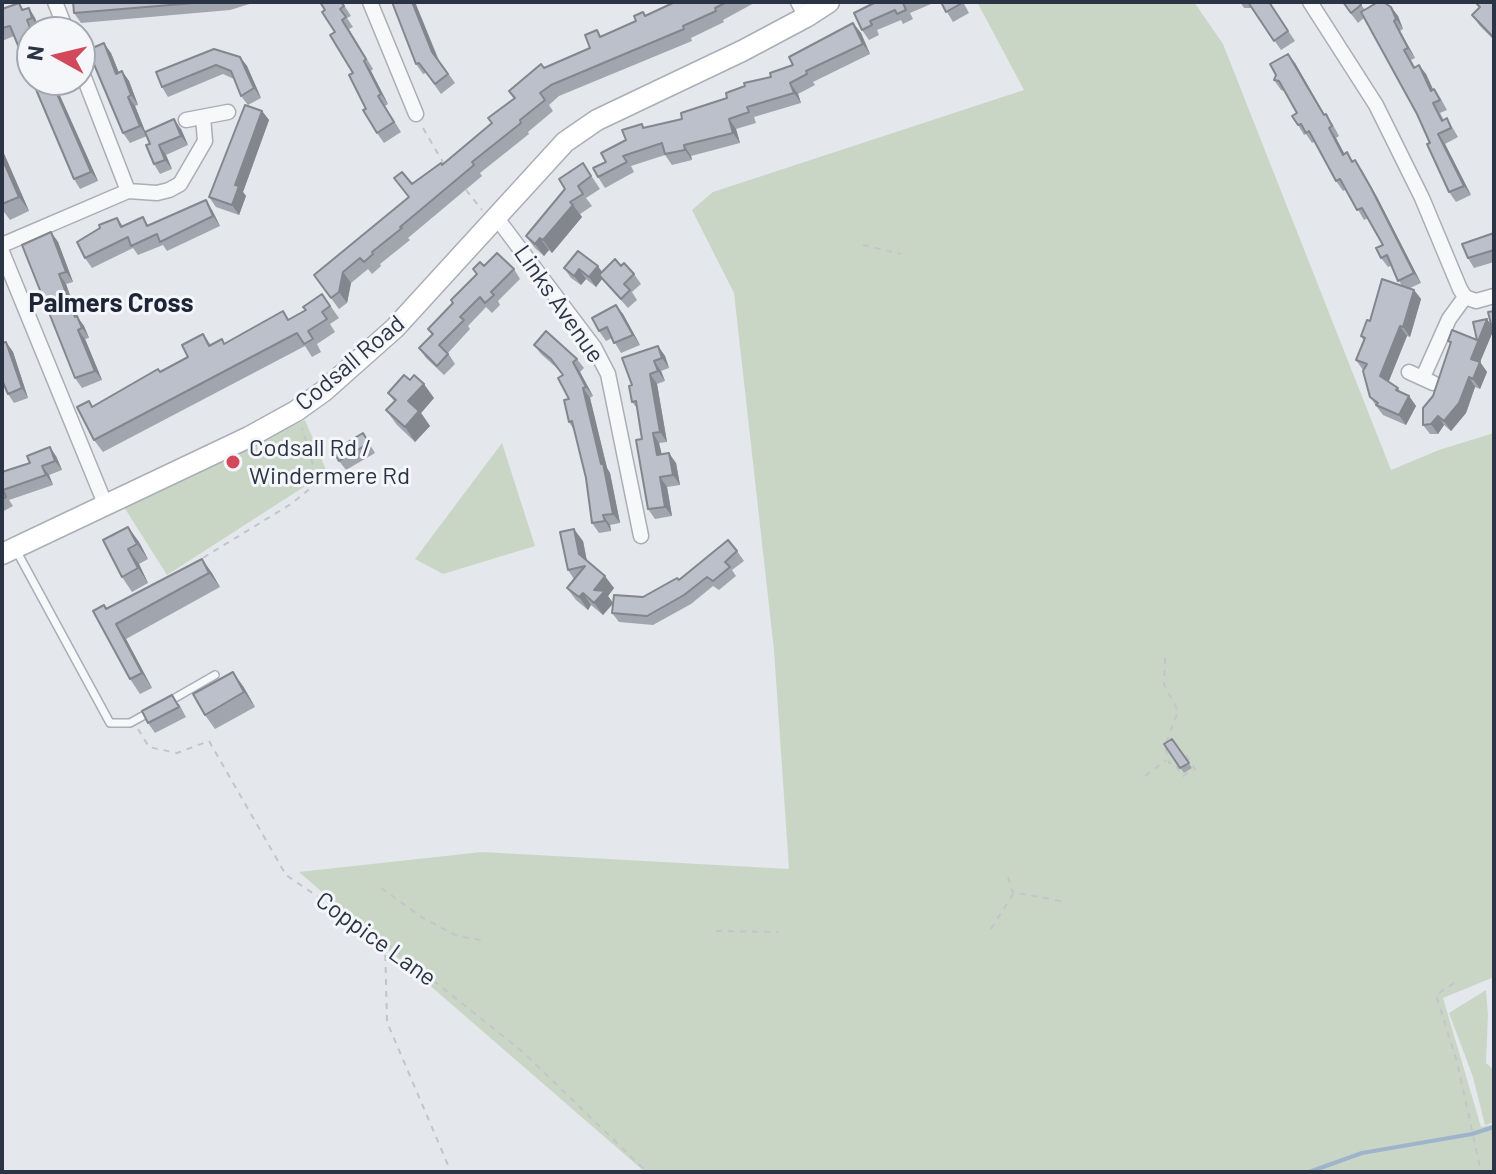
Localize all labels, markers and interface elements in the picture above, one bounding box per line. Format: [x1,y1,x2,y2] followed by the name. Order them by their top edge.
[16,16,96,96] north arrow
[20,44,48,62] text: N
[508,240,610,368] street label: Links Avenue
[28,287,194,319] district label: Palmers Cross
[290,309,410,417] street label: Codsall Road
[249,434,410,490] place label: Codsall Rd / Windermere Rd
[224,453,242,471] marker: Codsall Rd / Windermere Rd
[310,886,442,992] street label: Coppice Lane

